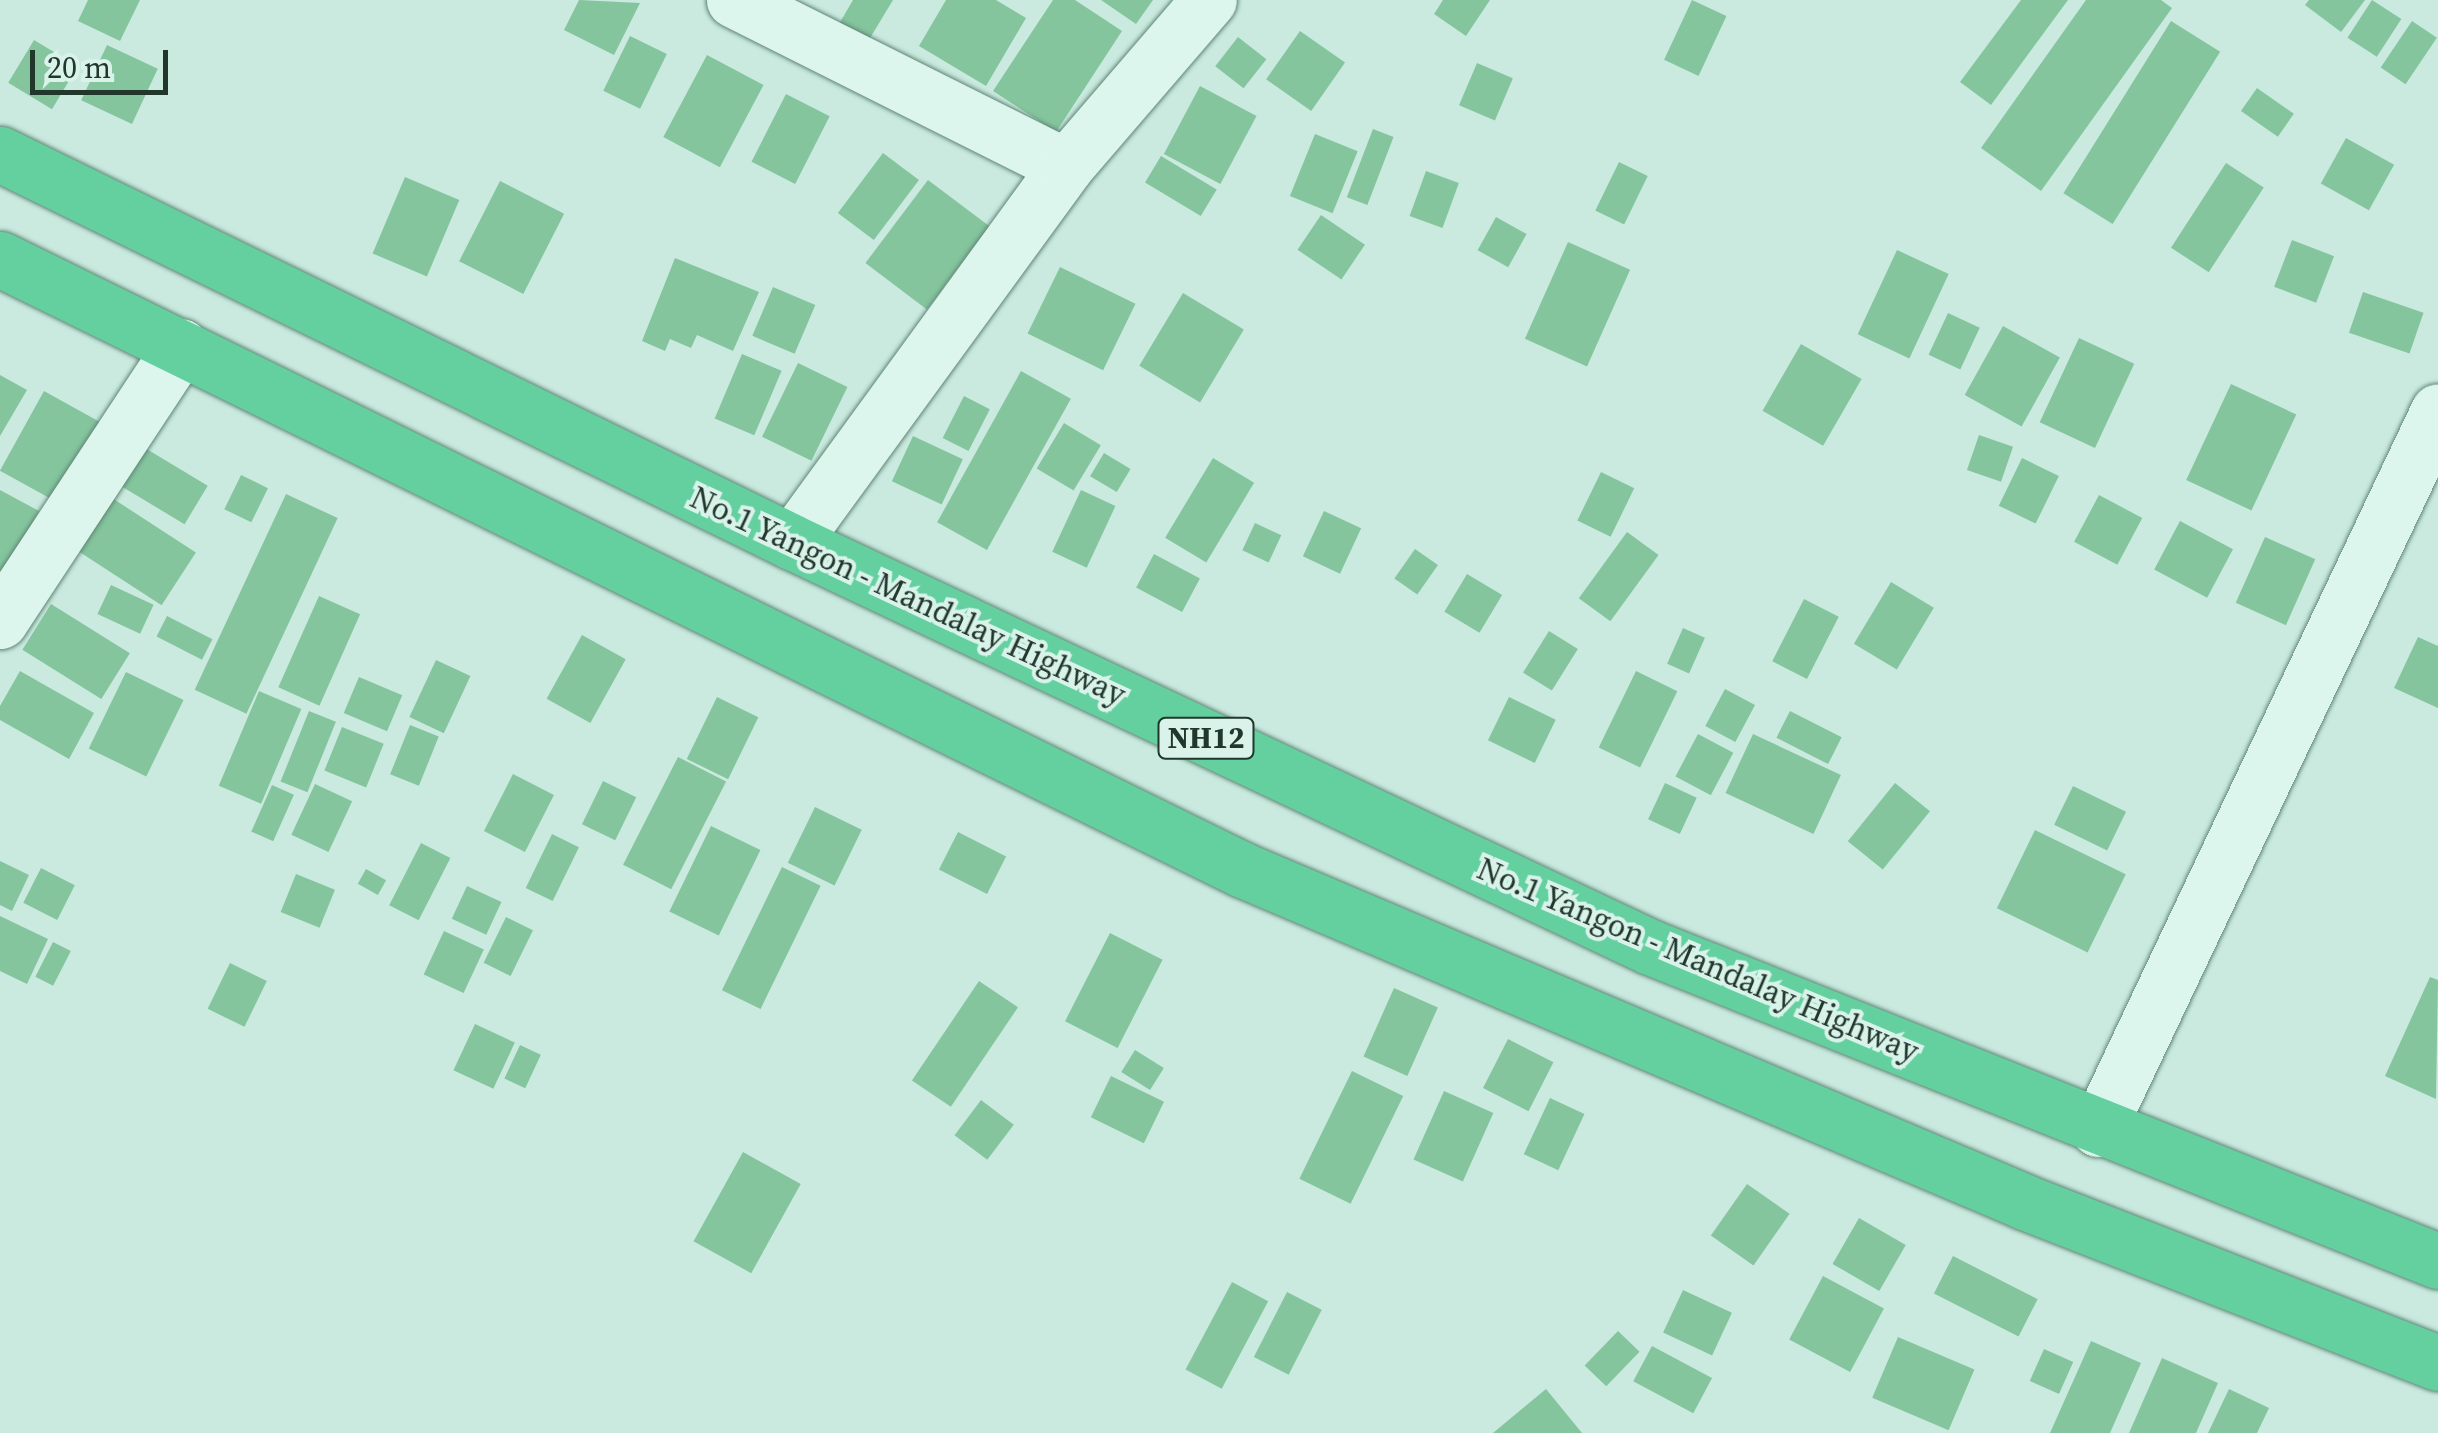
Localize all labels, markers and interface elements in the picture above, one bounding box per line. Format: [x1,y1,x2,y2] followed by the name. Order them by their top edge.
[35,30,172,92] scale bar
[47,47,111,88] text: 20 m
[684,478,1132,714] street label: No.1 Yangon - Mandalay Highway
[1156,713,1256,763] road number: NH12
[1471,849,1925,1071] street label: No.1 Yangon - Mandalay Highway

